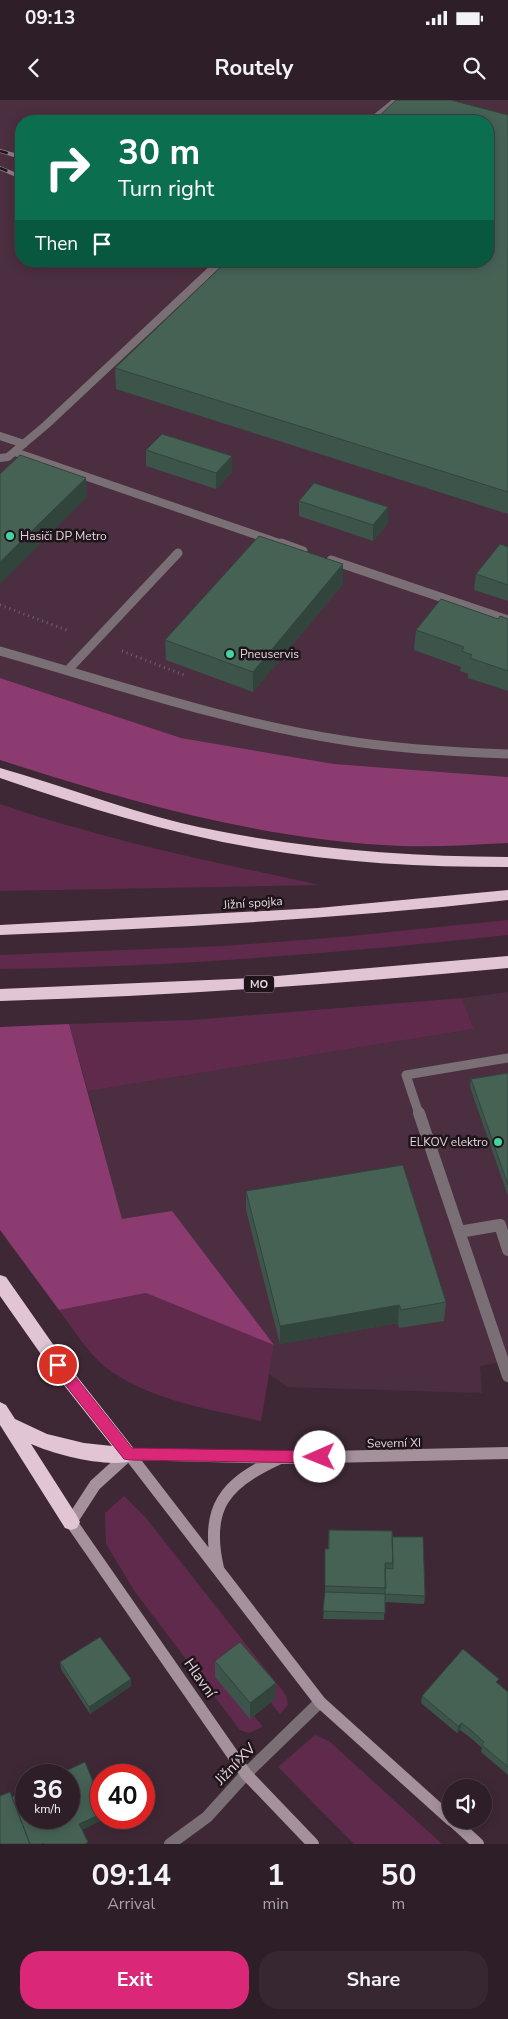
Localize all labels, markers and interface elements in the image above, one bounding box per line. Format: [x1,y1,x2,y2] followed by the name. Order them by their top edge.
[25,5,75,31] text: 09:13
[215,53,293,83] text: Routely
[20,54,48,82] icon: back
[460,54,488,82] icon: search
[118,129,200,176] text: 30 m
[35,135,100,200] icon: right
[118,174,214,204] text: Turn right
[88,230,116,258] icon: arrive
[35,231,78,257] text: Then
[20,528,107,544] place label: Hasiči DP Metro
[4,530,16,542] marker: Hasiči DP Metro
[240,646,299,662] place label: Pneuservis
[224,648,236,660] marker: Pneuservis
[222,893,283,913] street label: Jižní spojka
[244,976,274,992] road number: MO
[410,1134,488,1150] place label: ELKOV elektro
[492,1136,504,1148] marker: ELKOV elektro
[37,1344,79,1386] pin
[44,1351,72,1379] icon: arrive
[293,1430,345,1482] position arrow
[367,1435,421,1451] street label: Severní XI
[179,1654,222,1703] street label: Hlavní
[209,1738,260,1790] street label: Jižní XV
[90,1764,155,1829] speed limit sign: 40
[32,1773,63,1807] text: 36
[442,1779,492,1829] map controls
[442,1779,492,1829] button: sound
[34,1801,61,1817] text: km/h
[92,1855,171,1896] text: 09:14
[267,1855,285,1896] text: 1
[380,1855,416,1896] text: 50
[107,1893,155,1915] text: Arrival
[262,1893,289,1915] text: min
[392,1893,405,1915] text: m
[20,1951,249,2009] button: Exit
[259,1951,488,2009] button: Share

